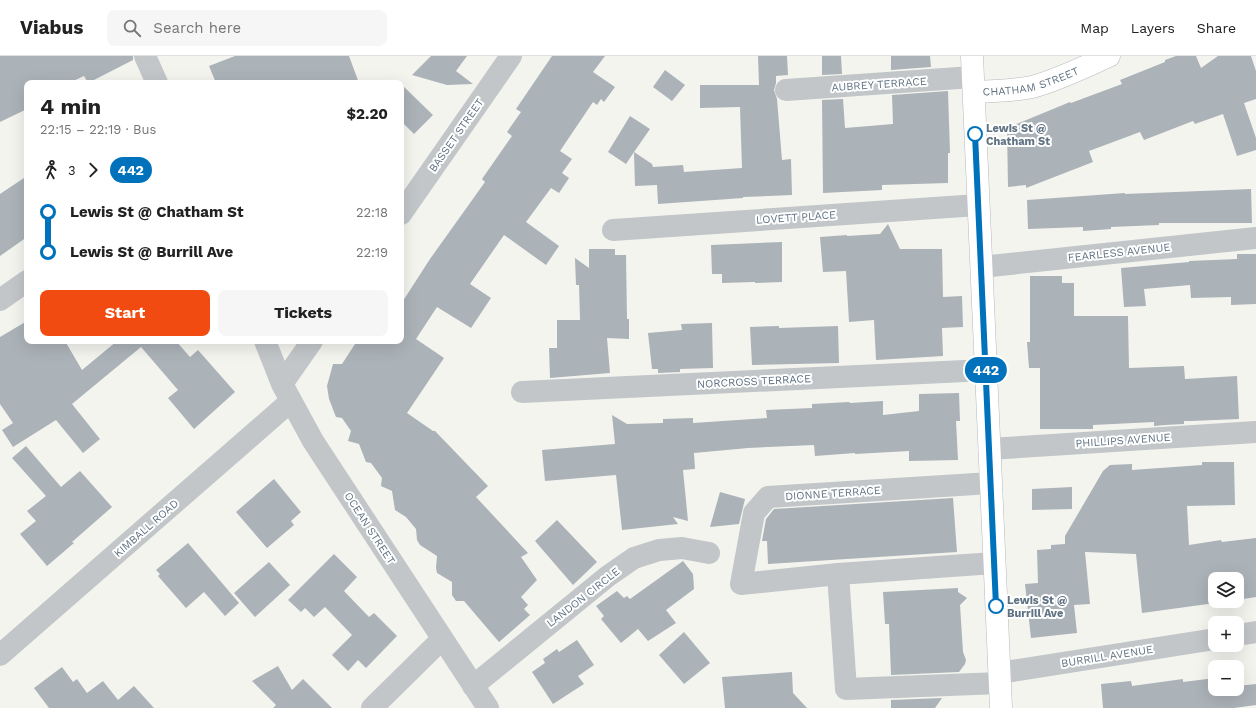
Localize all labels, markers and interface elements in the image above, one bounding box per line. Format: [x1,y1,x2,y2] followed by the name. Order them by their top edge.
[107,10,387,46] search box
[20,16,83,39] text: Viabus
[121,17,143,39] icon: search
[153,19,241,37] text: Search here
[1080,20,1109,36] text: Map
[1131,20,1175,36] text: Layers
[1197,20,1236,36] text: Share
[982,64,1081,99] street label: CHATHAM STREET
[831,75,927,94] street label: AUBREY TERRACE
[40,94,101,119] text: 4 min
[426,96,487,175] street label: BASSET STREET
[346,105,388,123] text: $2.20
[40,122,156,137] text: 22:15 – 22:19 · Bus
[986,122,1050,148] place label: Lewis St @ Chatham St
[967,126,983,142] marker: Lewis St @ Chatham St
[40,159,62,181] icon: walk
[82,159,104,181] icon: forward
[118,162,144,178] text: 442
[68,163,76,178] text: 3
[70,203,244,221] text: Lewis St @ Chatham St
[356,205,388,220] text: 22:18
[756,208,836,227] street label: LOVETT PLACE
[1067,241,1171,264] street label: FEARLESS AVENUE
[70,243,233,261] text: Lewis St @ Burrill Ave
[356,245,388,260] text: 22:19
[40,290,210,336] button: Start
[218,290,388,336] button: Tickets
[963,357,1009,383] line badge: 442
[973,362,999,378] text: 442
[697,372,811,391] street label: NORCROSS TERRACE
[1075,431,1171,450] street label: PHILLIPS AVENUE
[785,484,881,503] street label: DIONNE TERRACE
[341,490,398,567] street label: OCEAN STREET
[111,497,181,560] street label: KIMBALL ROAD
[544,565,622,630] street label: LANDON CIRCLE
[1208,572,1244,696] map controls
[1208,572,1244,608] button: layers
[1007,594,1067,620] place label: Lewis St @ Burrill Ave
[988,598,1004,614] marker: Lewis St @ Burrill Ave
[1208,616,1244,652] button: +
[1060,643,1154,670] street label: BURRILL AVENUE
[1208,660,1244,696] button: −

